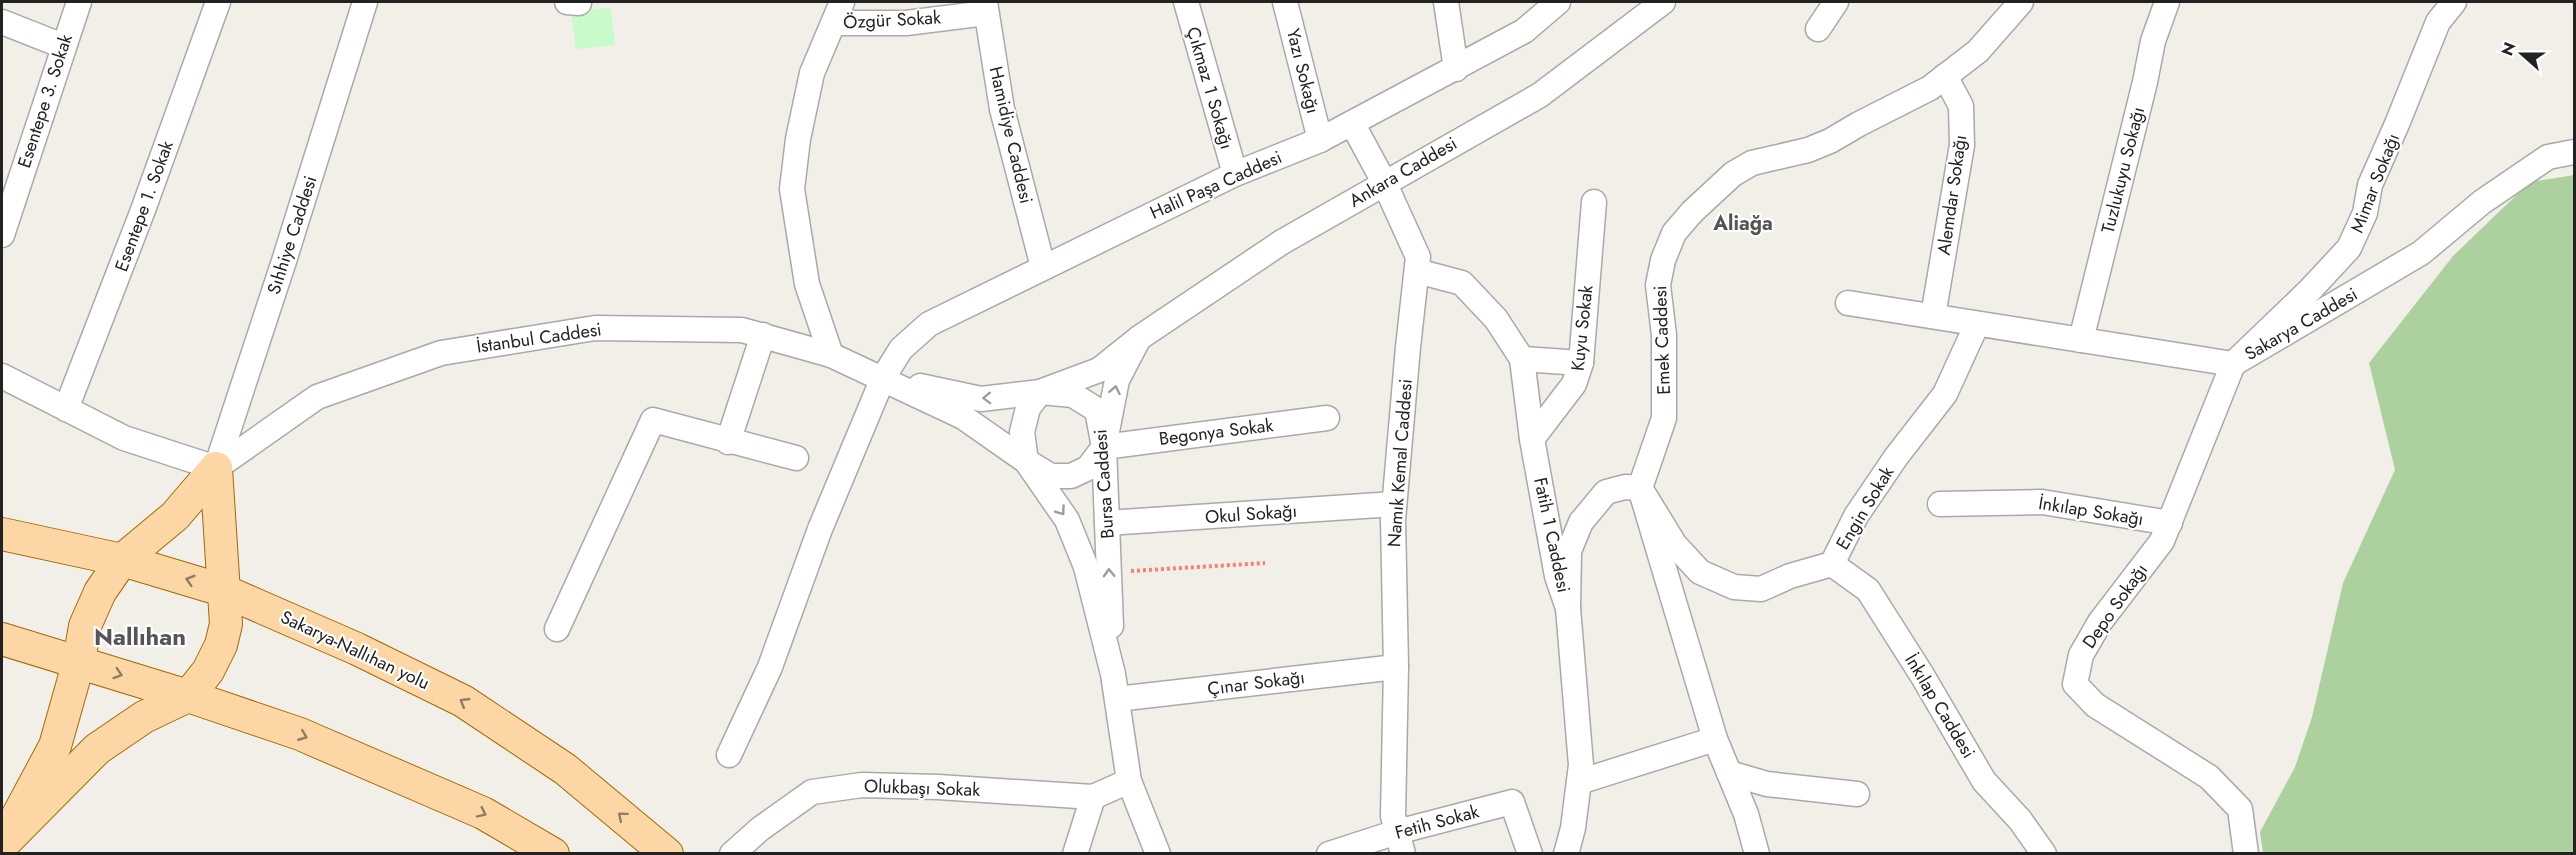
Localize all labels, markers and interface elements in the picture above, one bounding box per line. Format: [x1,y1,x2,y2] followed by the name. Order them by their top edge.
[843,4,942,36] street label: Özgür Sokak
[1180,24,1240,152] street label: Çıkmaz 1 Sokağı
[2492,24,2552,84] north arrow
[1280,26,1326,116] street label: Yazı Sokağı
[11,31,79,171] street label: Esentepe 3. Sokak
[2495,39,2521,59] text: N
[983,64,1039,206] street label: Hamidiye Caddesi
[2095,104,2151,236] street label: Tuzlukuyu Sokağı
[2344,129,2406,237] street label: Mimar Sokağı
[1344,131,1462,213] street label: Ankara Caddesi
[1931,133,1973,257] street label: Alemdar Sokağı
[108,137,180,275] street label: Esentepe 1. Sokak
[1146,144,1286,226] street label: Halil Paşa Caddesi
[261,172,323,298] street label: Sıhhiye Caddesi
[1712,209,1773,238] district label: Aliağa
[2240,281,2362,367] street label: Sakarya Caddesi
[1565,284,1599,372] street label: Kuyu Sokak
[1647,285,1677,395] street label: Emek Caddesi
[475,316,603,360] street label: İstanbul Caddesi
[1381,378,1419,548] street label: Namık Kemal Caddesi
[1108,385,1121,395] one-way arrow
[982,391,991,404] one-way arrow
[1157,412,1275,452] street label: Begonya Sokak
[1087,428,1121,540] street label: Bursa Caddesi
[1830,461,1900,555] street label: Engin Sokak
[1527,475,1577,595] street label: Fatih 1 Caddesi
[2037,490,2145,532] street label: İnkılap Sokağı
[1204,498,1298,530] street label: Okul Sokağı
[1054,504,1065,515] one-way arrow
[2076,558,2154,654] street label: Depo Sokağı
[1103,569,1116,578] one-way arrow
[185,575,196,587] one-way arrow
[276,604,434,696] street label: Sakarya-Nallıhan yolu
[94,619,186,654] district label: Nallıhan
[1899,649,1981,763] street label: İnkılap Caddesi
[1206,664,1306,702] street label: Çınar Sokağı
[112,667,123,679] one-way arrow
[460,698,470,709] one-way arrow
[296,729,307,741] one-way arrow
[863,773,981,803] street label: Olukbaşı Sokak
[1392,798,1482,846] street label: Fetih Sokak
[475,806,486,818] one-way arrow
[618,812,629,823] one-way arrow

